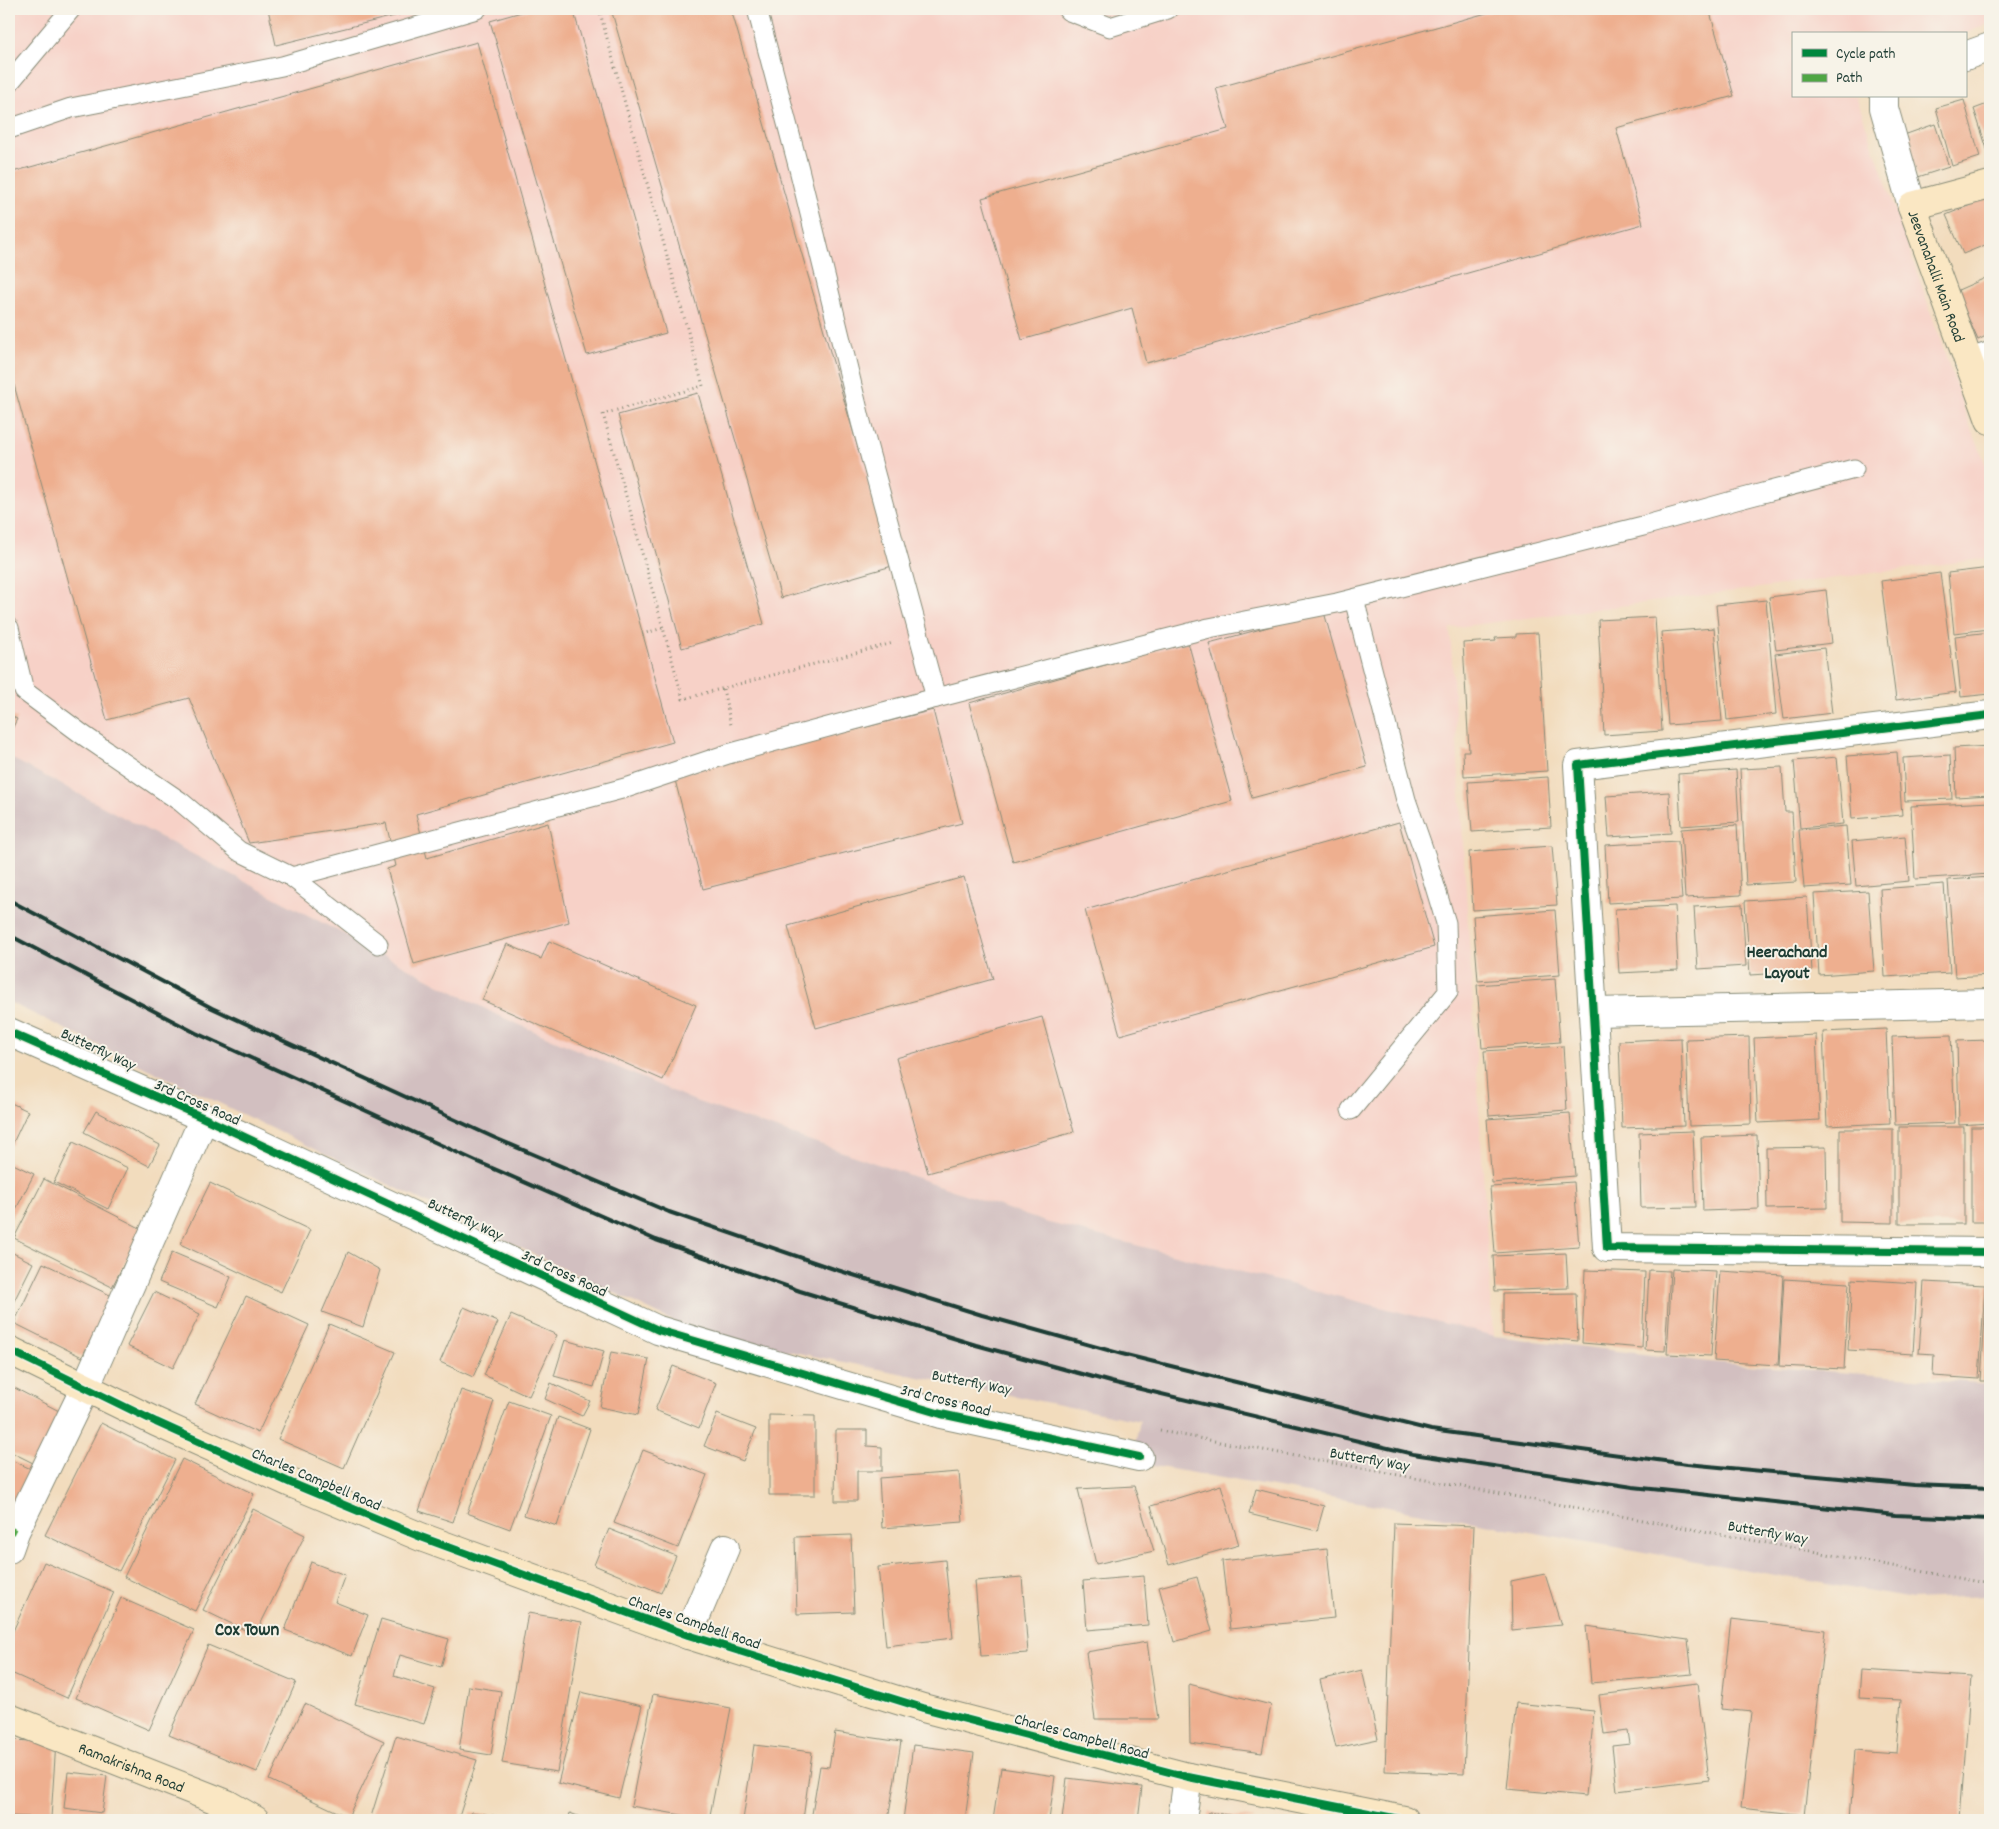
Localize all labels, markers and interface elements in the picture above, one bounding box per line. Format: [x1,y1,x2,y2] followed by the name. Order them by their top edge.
[1792,32,1966,98] legend
[1836,44,1896,66] text: Cycle path
[1836,68,1862,90] text: Path
[1900,207,1970,346] street label: Jeevanahalli Main Road
[1747,941,1827,987] district label: Heerachand Layout
[57,1023,140,1078] street label: Butterfly Way
[150,1074,244,1133] street label: 3rd Cross Road
[424,1193,507,1248] street label: Butterfly Way
[517,1244,611,1304] street label: 3rd Cross Road
[930,1364,1014,1403] street label: Butterfly Way
[898,1379,993,1424] street label: 3rd Cross Road
[1328,1442,1412,1479] street label: Butterfly Way
[248,1443,384,1518] street label: Charles Campbell Road
[1726,1515,1810,1552] street label: Butterfly Way
[625,1590,764,1657] street label: Charles Campbell Road
[215,1618,280,1645] district label: Cox Town
[1011,1708,1151,1766] street label: Charles Campbell Road
[75,1738,187,1800] street label: Ramakrishna Road

